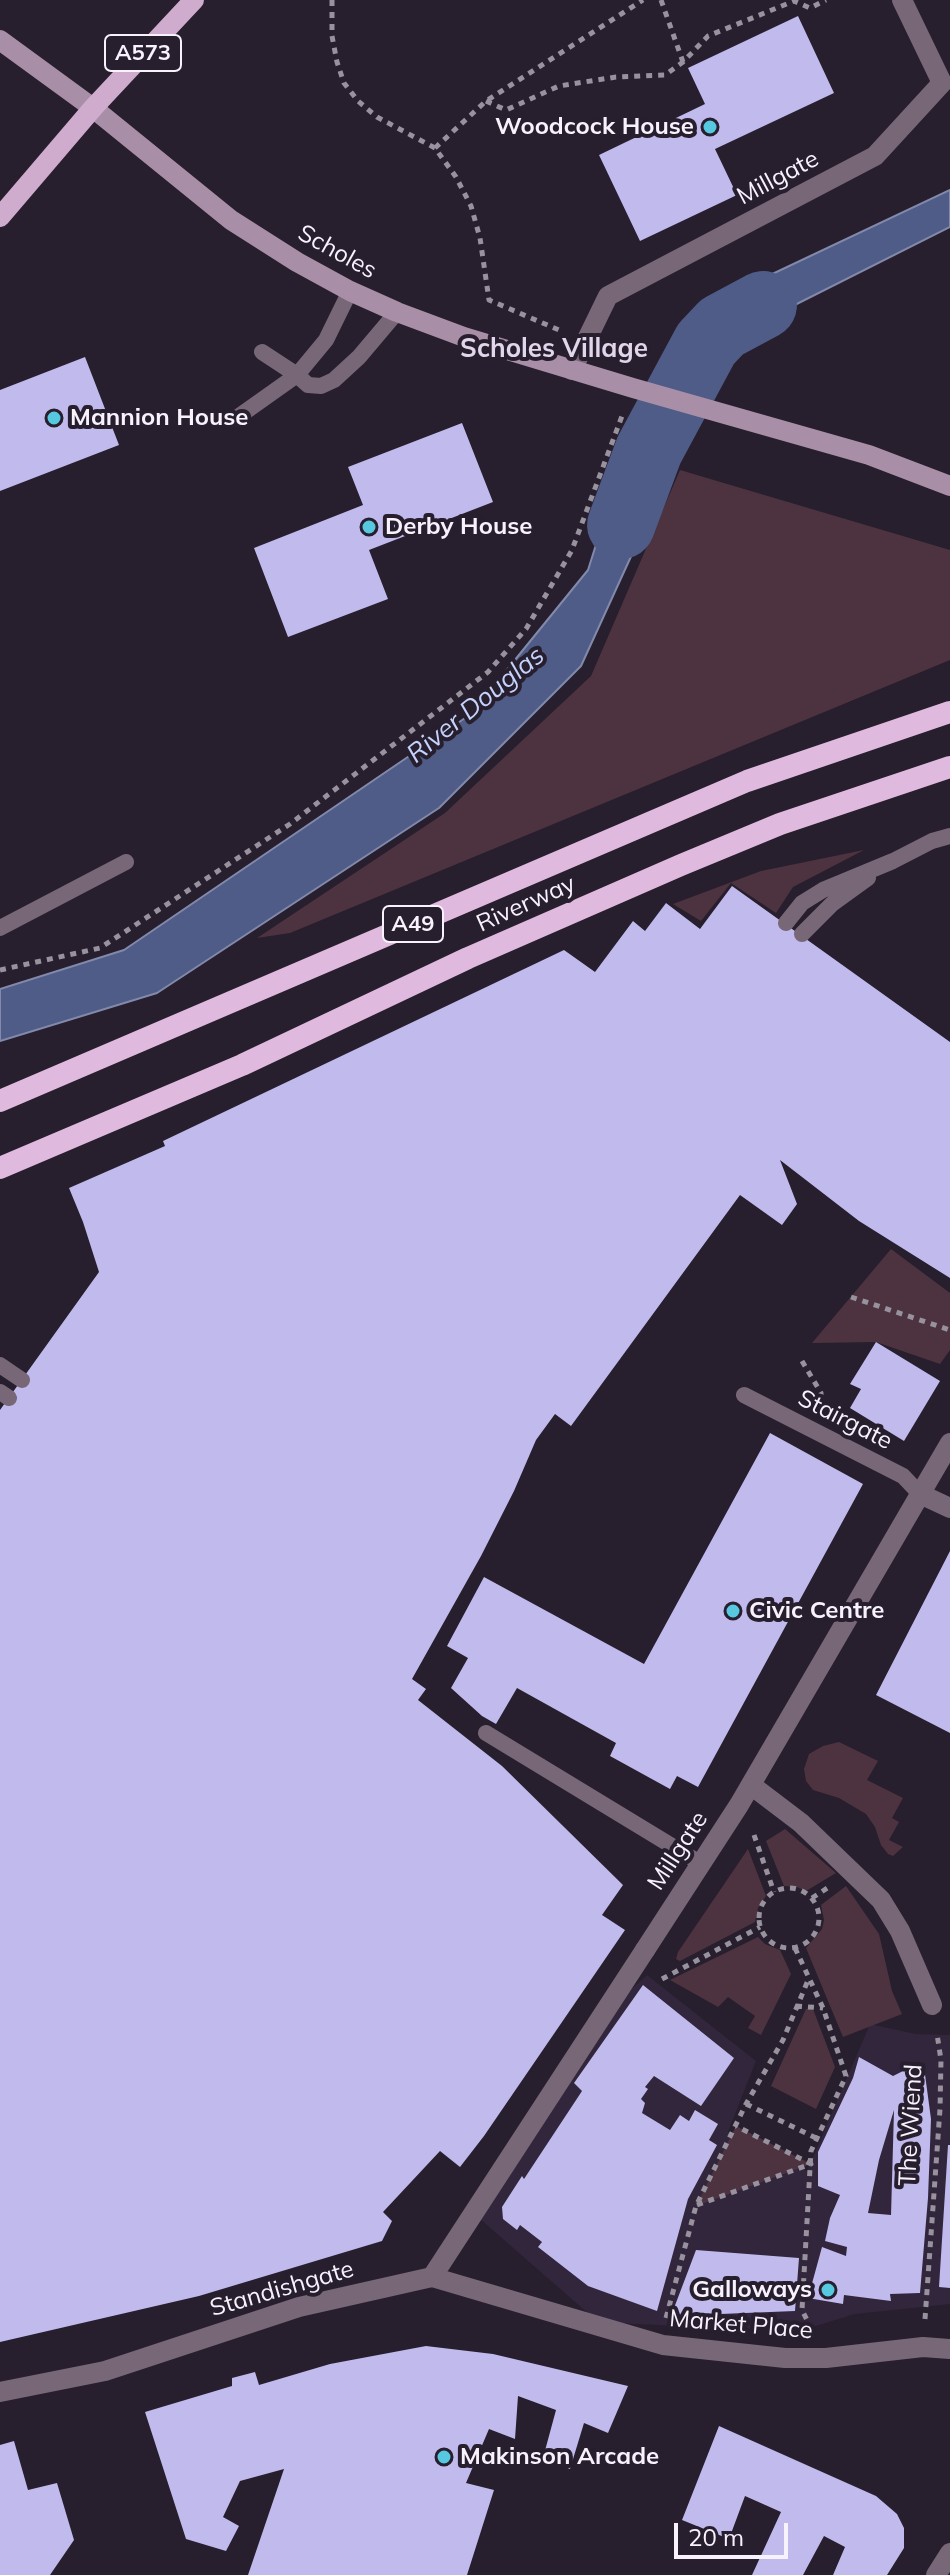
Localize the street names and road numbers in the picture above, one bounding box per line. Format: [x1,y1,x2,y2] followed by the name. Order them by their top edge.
[105,35,181,71] road number: A573
[732,145,824,211] street label: Millgate
[293,219,381,285] street label: Scholes
[472,869,580,939] street label: Riverway
[383,906,443,942] road number: A49
[793,1384,897,1456] street label: Stairgate
[642,1806,714,1896] street label: Millgate
[893,2063,929,2187] street label: The Wiend
[207,2255,357,2323] street label: Standishgate
[668,2304,814,2346] street label: Market Place

